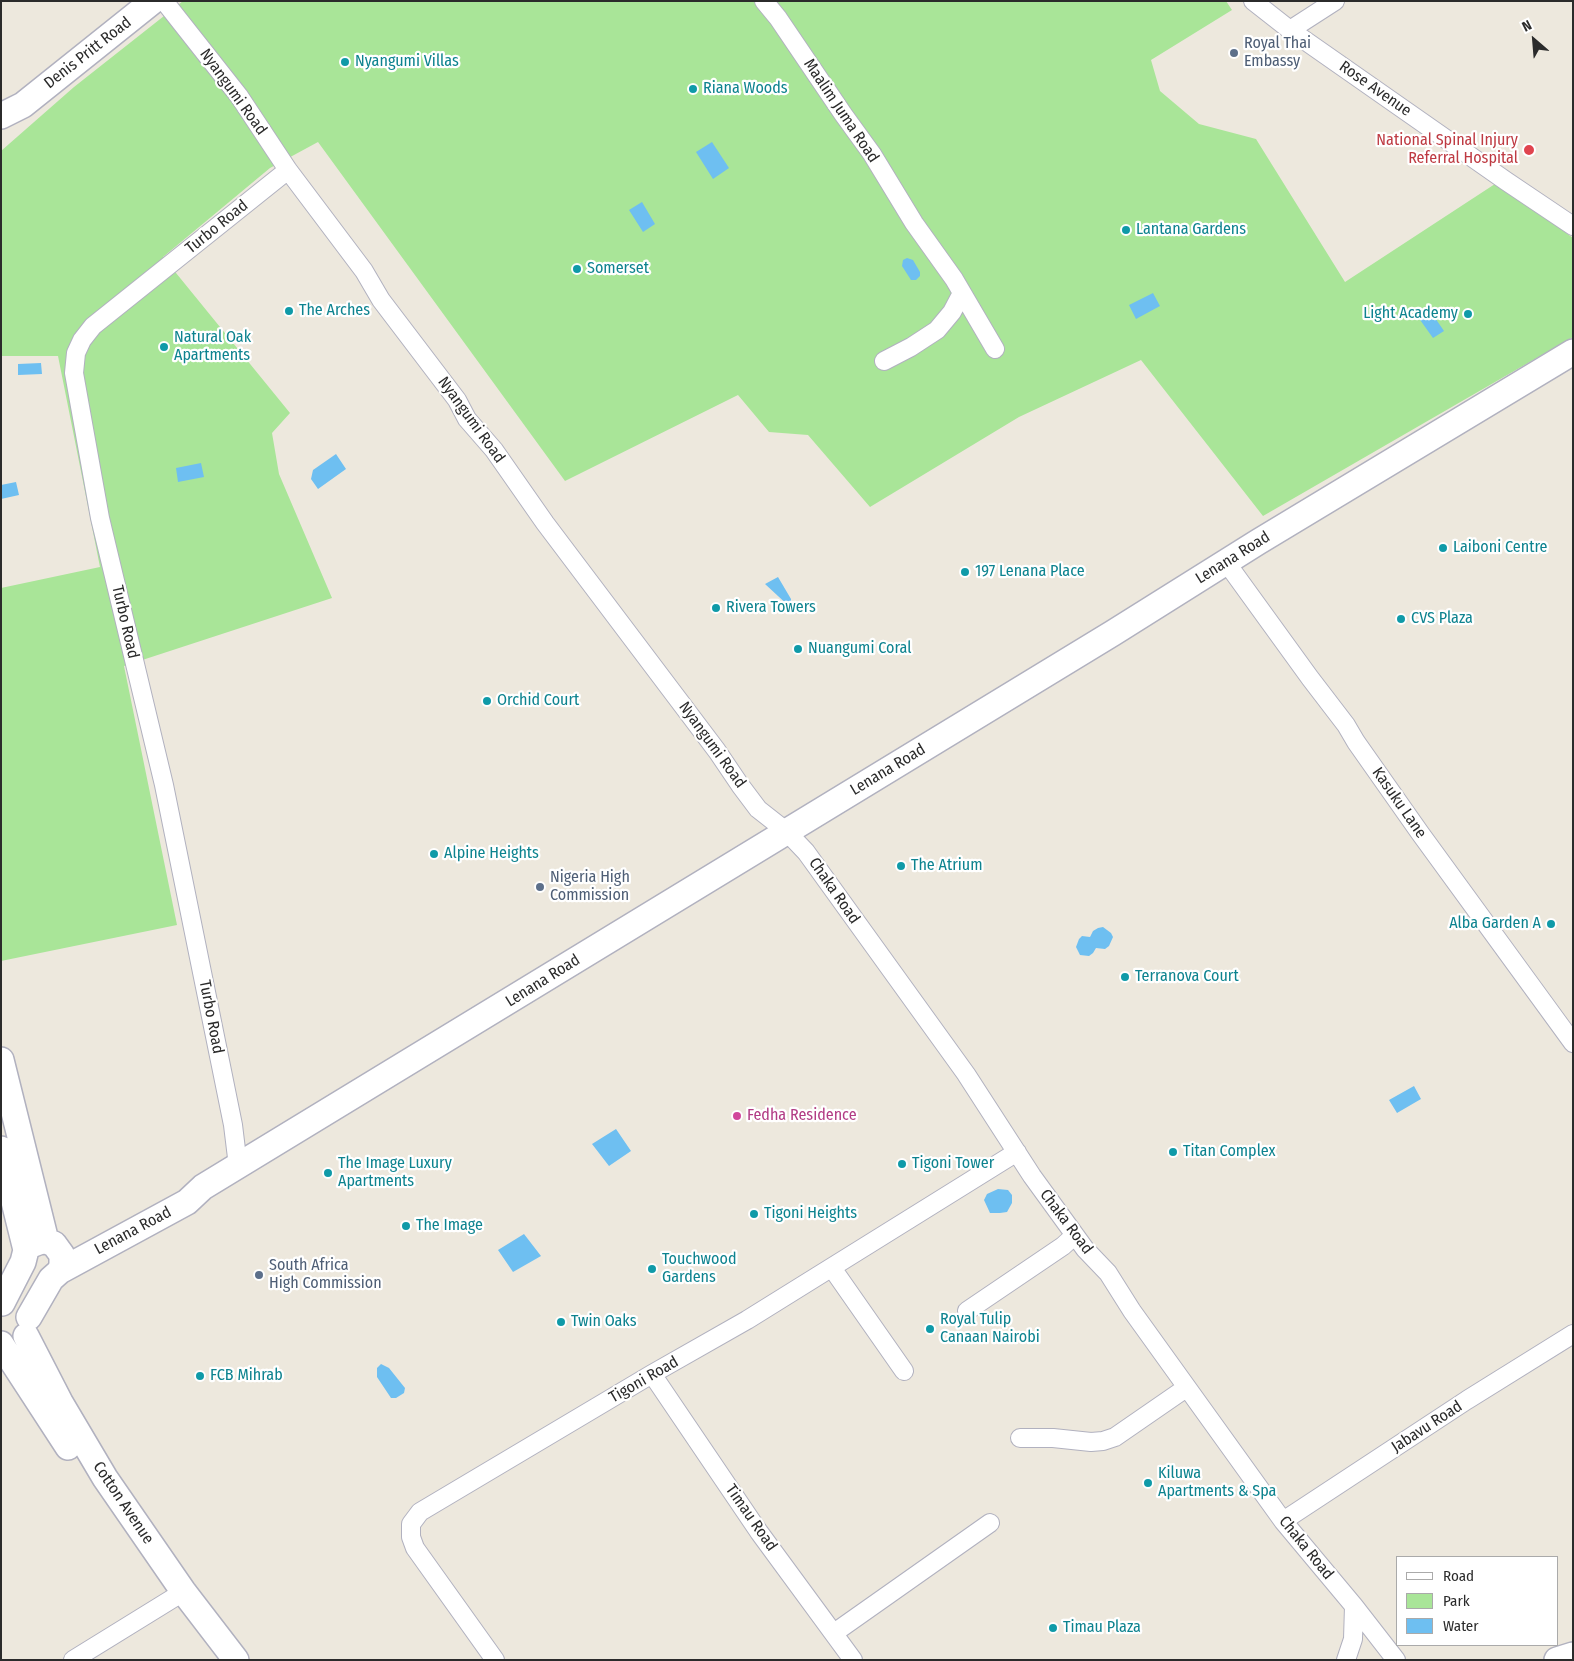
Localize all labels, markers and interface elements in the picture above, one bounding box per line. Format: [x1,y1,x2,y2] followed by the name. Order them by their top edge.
[41,13,135,93] street label: Denis Pritt Road
[1509,15,1559,65] north arrow
[1519,17,1535,36] text: N
[1244,34,1311,72] place label: Royal Thai Embassy
[195,45,271,139] street label: Nyangumi Road
[1228,47,1240,59] marker: Royal Thai Embassy
[355,52,459,72] place label: Nyangumi Villas
[799,55,883,167] street label: Maalim Juma Road
[339,56,351,68] marker: Nyangumi Villas
[1335,57,1415,121] street label: Rose Avenue
[703,79,788,99] place label: Riana Woods
[687,83,699,95] marker: Riana Woods
[1376,131,1518,169] place label: National Spinal Injury Referral Hospital
[1522,143,1536,157] marker: National Spinal Injury Referral Hospital
[182,196,252,258] street label: Turbo Road
[1136,220,1246,240] place label: Lantana Gardens
[1120,224,1132,236] marker: Lantana Gardens
[587,259,649,279] place label: Somerset
[571,263,583,275] marker: Somerset
[299,301,370,321] place label: The Arches
[1363,304,1458,324] place label: Light Academy
[283,305,295,317] marker: The Arches
[1462,308,1474,320] marker: Light Academy
[174,328,251,366] place label: Natural Oak Apartments
[158,341,170,353] marker: Natural Oak Apartments
[433,373,509,467] street label: Nyangumi Road
[1192,528,1274,588] street label: Lenana Road
[1453,538,1547,558] place label: Laiboni Centre
[1437,542,1449,554] marker: Laiboni Centre
[975,562,1085,582] place label: 197 Lenana Place
[959,566,971,578] marker: 197 Lenana Place
[107,584,143,660] street label: Turbo Road
[726,598,816,618] place label: Rivera Towers
[710,602,722,614] marker: Rivera Towers
[1411,609,1473,629] place label: CVS Plaza
[1395,613,1407,625] marker: CVS Plaza
[808,639,911,659] place label: Nuangumi Coral
[792,643,804,655] marker: Nuangumi Coral
[497,691,579,711] place label: Orchid Court
[481,695,493,707] marker: Orchid Court
[674,698,750,792] street label: Nyangumi Road
[847,740,929,800] street label: Lenana Road
[1368,764,1430,842] street label: Kasuku Lane
[444,844,539,864] place label: Alpine Heights
[428,848,440,860] marker: Alpine Heights
[804,854,864,928] street label: Chaka Road
[911,856,982,876] place label: The Atrium
[895,860,907,872] marker: The Atrium
[550,868,630,906] place label: Nigeria High Commission
[534,881,546,893] marker: Nigeria High Commission
[1449,914,1541,934] place label: Alba Garden A
[1545,918,1557,930] marker: Alba Garden A
[502,951,584,1011] street label: Lenana Road
[1135,967,1239,987] place label: Terranova Court
[1119,971,1131,983] marker: Terranova Court
[194,979,228,1055] street label: Turbo Road
[747,1106,857,1126] place label: Fedha Residence
[731,1110,743,1122] marker: Fedha Residence
[1183,1142,1276,1162] place label: Titan Complex
[1167,1146,1179,1158] marker: Titan Complex
[338,1154,452,1192] place label: The Image Luxury Apartments
[912,1154,994,1174] place label: Tigoni Tower
[896,1158,908,1170] marker: Tigoni Tower
[322,1167,334,1179] marker: The Image Luxury Apartments
[1035,1186,1097,1258] street label: Chaka Road
[91,1203,175,1259] street label: Lenana Road
[764,1204,857,1224] place label: Tigoni Heights
[748,1208,760,1220] marker: Tigoni Heights
[416,1216,483,1236] place label: The Image
[400,1220,412,1232] marker: The Image
[662,1250,736,1288] place label: Touchwood Gardens
[269,1256,382,1294] place label: South Africa High Commission
[646,1263,658,1275] marker: Touchwood Gardens
[253,1269,265,1281] marker: South Africa High Commission
[940,1310,1040,1348] place label: Royal Tulip Canaan Nairobi
[571,1312,637,1332] place label: Twin Oaks
[555,1316,567,1328] marker: Twin Oaks
[924,1323,936,1335] marker: Royal Tulip Canaan Nairobi
[606,1353,682,1407] street label: Tigoni Road
[210,1366,283,1386] place label: FCB Mihrab
[194,1370,206,1382] marker: FCB Mihrab
[1388,1397,1466,1457] street label: Jabavu Road
[88,1458,158,1548] street label: Cotton Avenue
[1158,1464,1276,1502] place label: Kiluwa Apartments & Spa
[1142,1477,1154,1489] marker: Kiluwa Apartments & Spa
[721,1481,781,1555] street label: Timau Road
[1275,1512,1337,1584] street label: Chaka Road
[1396,1556,1559,1646] legend
[1443,1567,1474,1585] text: Road
[1443,1592,1470,1610] text: Park
[1443,1617,1478,1635] text: Water
[1063,1618,1141,1638] place label: Timau Plaza
[1047,1622,1059,1634] marker: Timau Plaza

